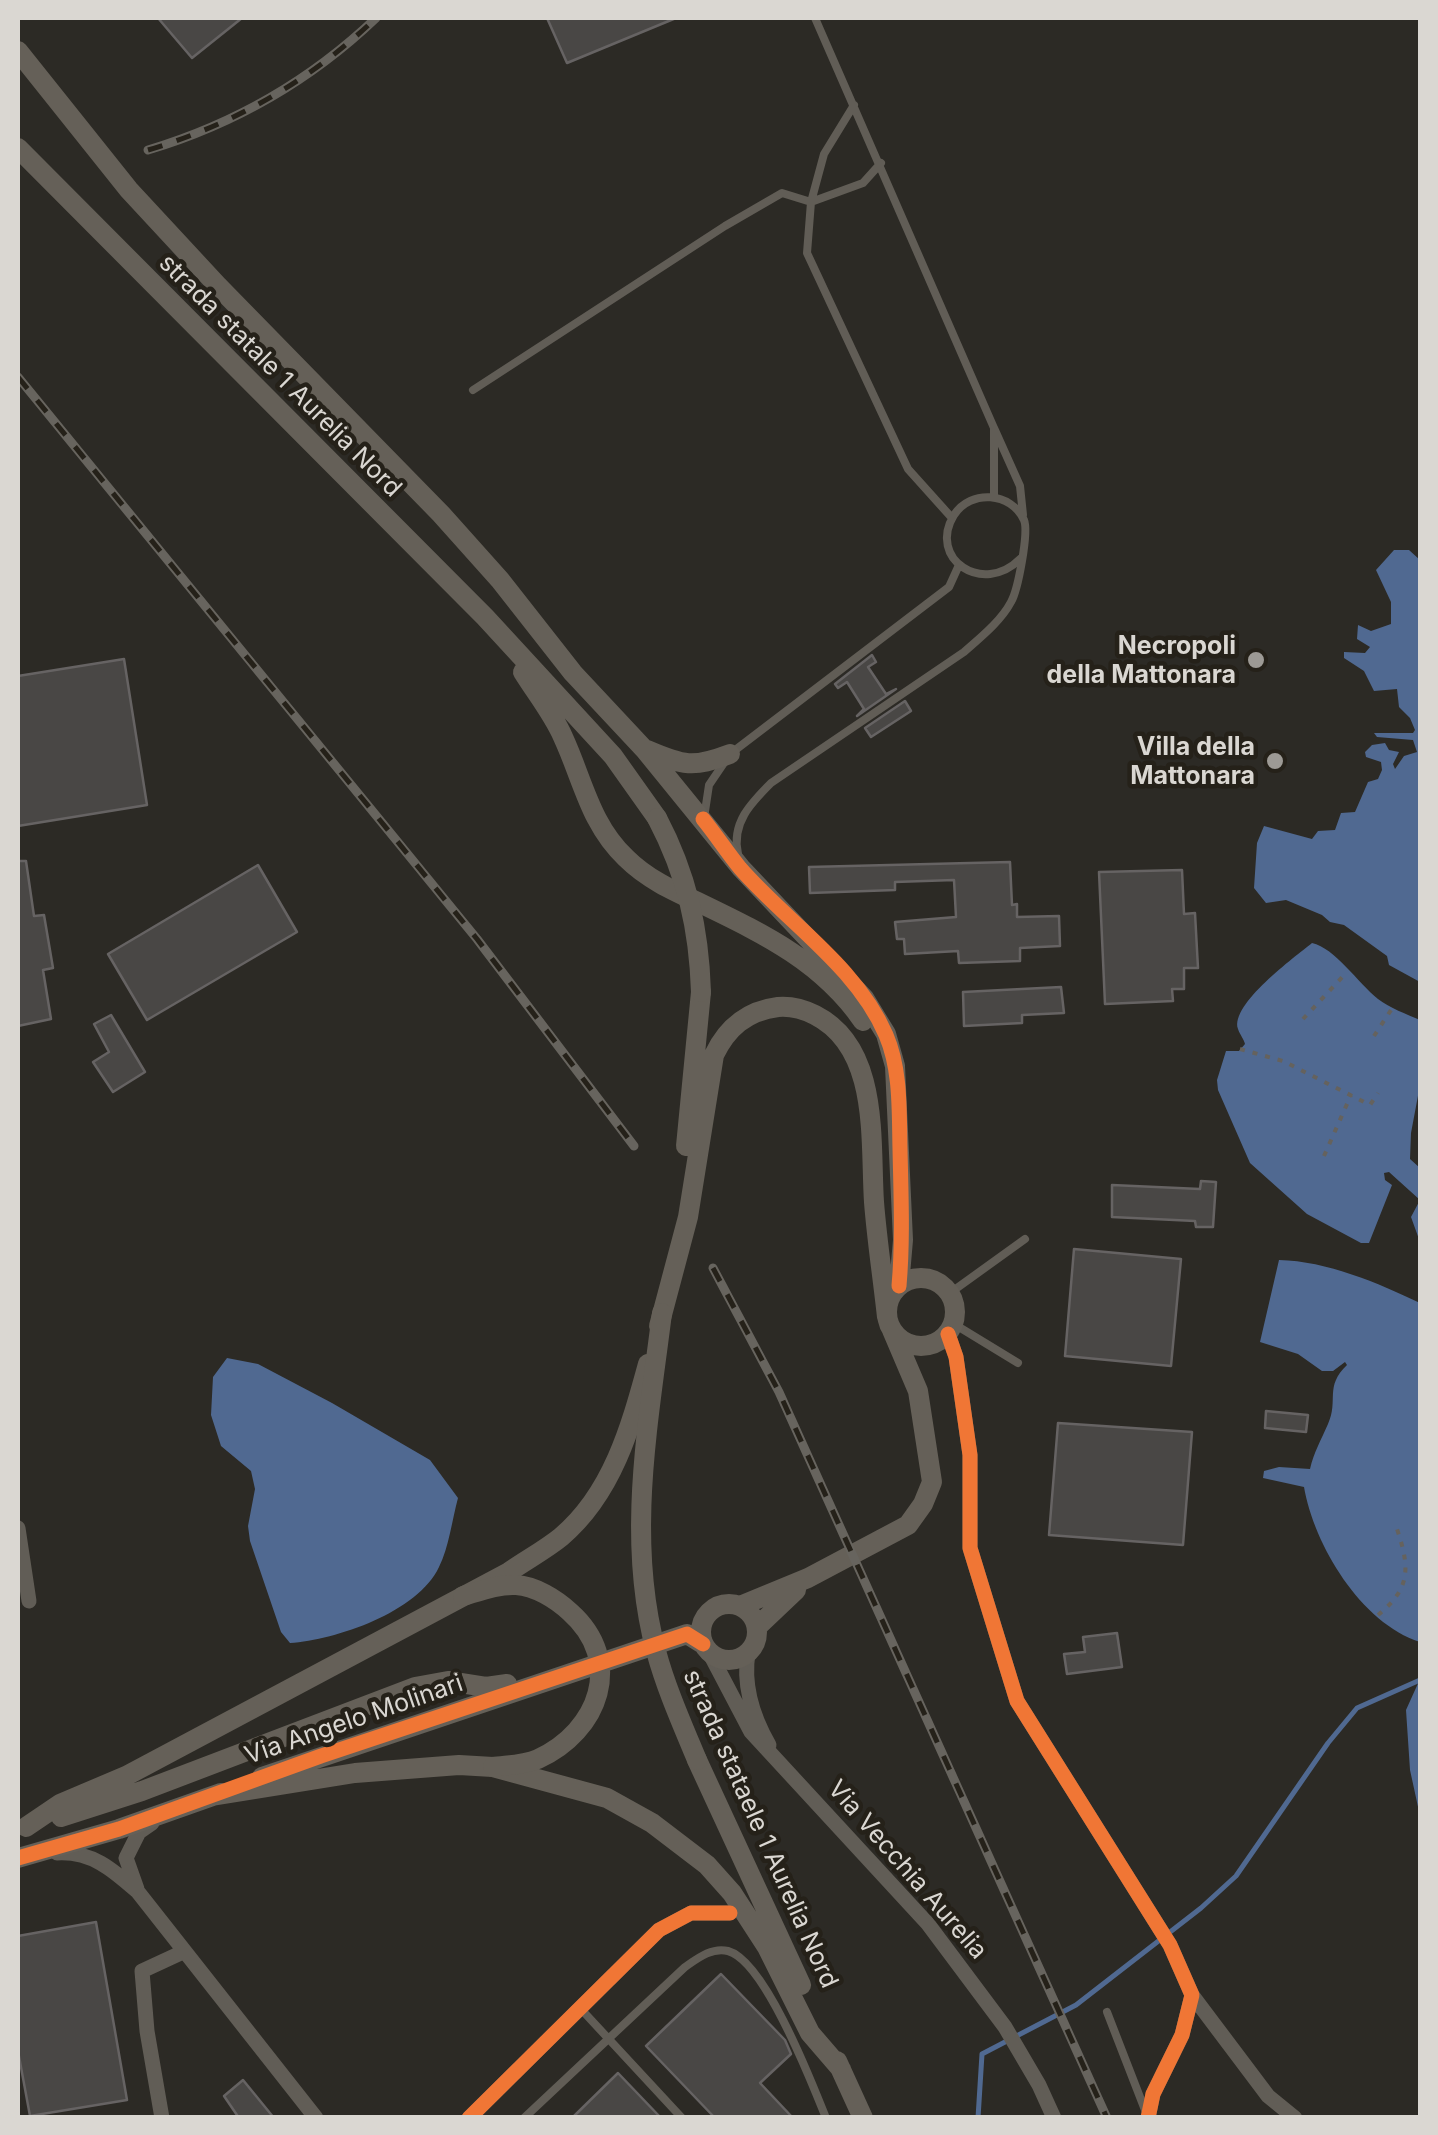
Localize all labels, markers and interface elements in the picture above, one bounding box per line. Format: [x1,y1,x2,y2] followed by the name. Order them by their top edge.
[152,248,408,504] street label: strada statale 1 Aurelia Nord
[1047,631,1236,690] place label: Necropoli della Mattonara
[1245,649,1267,671] marker: Necropoli della Mattonara
[1130,732,1255,791] place label: Villa della Mattonara
[1264,750,1286,772] marker: Villa della Mattonara
[676,1665,844,1993] street label: strada stataele 1 Aurelia Nord
[241,1669,467,1771] street label: Via Angelo Molinari
[821,1774,993,1966] street label: Via Vecchia Aurelia

